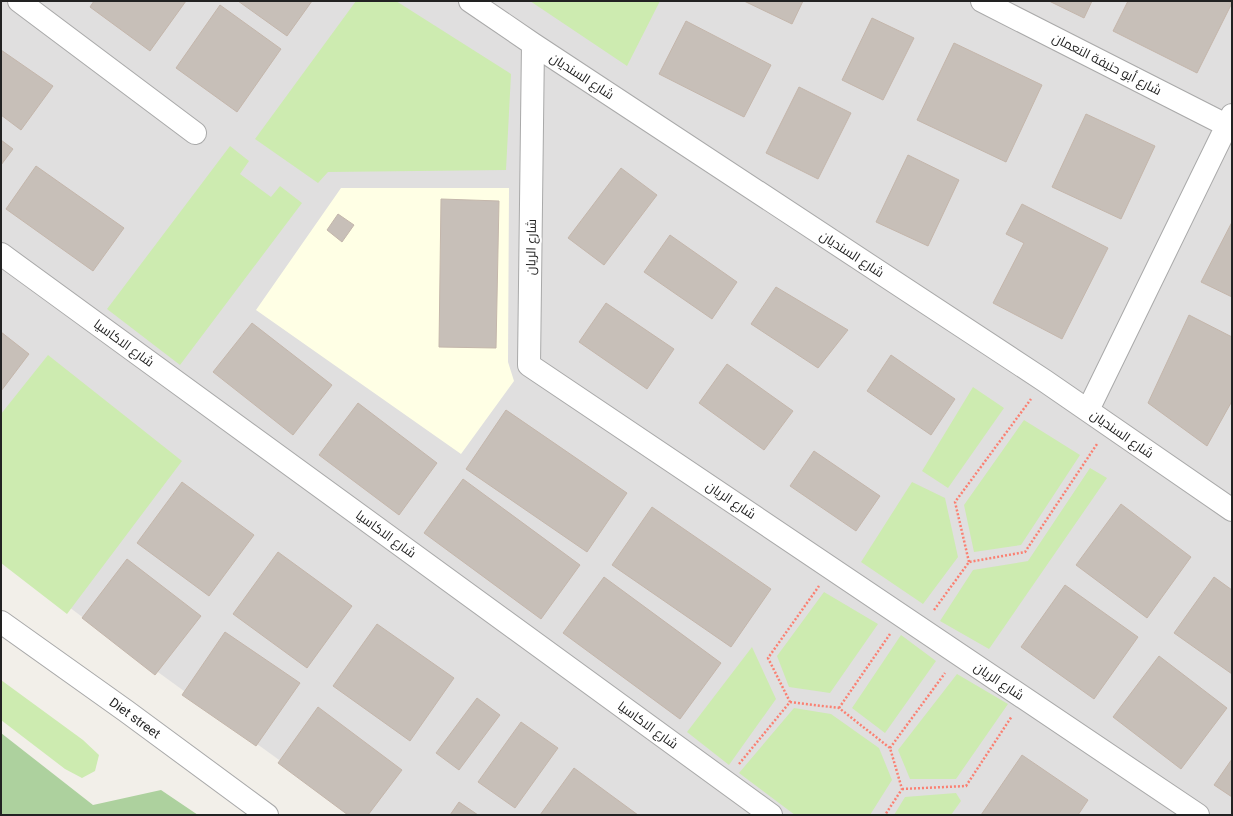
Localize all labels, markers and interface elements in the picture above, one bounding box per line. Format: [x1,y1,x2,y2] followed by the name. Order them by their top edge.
[1049,29,1165,99] street label: شارع أبو حنيفة النعمان
[547,50,617,103] street label: شارع السنديان
[523,219,540,275] street label: شارع الريان
[817,228,887,281] street label: شارع السنديان
[90,316,157,371] street label: شارع الاكاسيا
[1087,407,1156,462] street label: شارع السنديان
[703,478,759,523] street label: شارع الريان
[352,507,419,562] street label: شارع الاكاسيا
[971,659,1027,704] street label: شارع الريان
[107,694,163,742] street label: Diet street
[614,698,681,753] street label: شارع الاكاسيا

